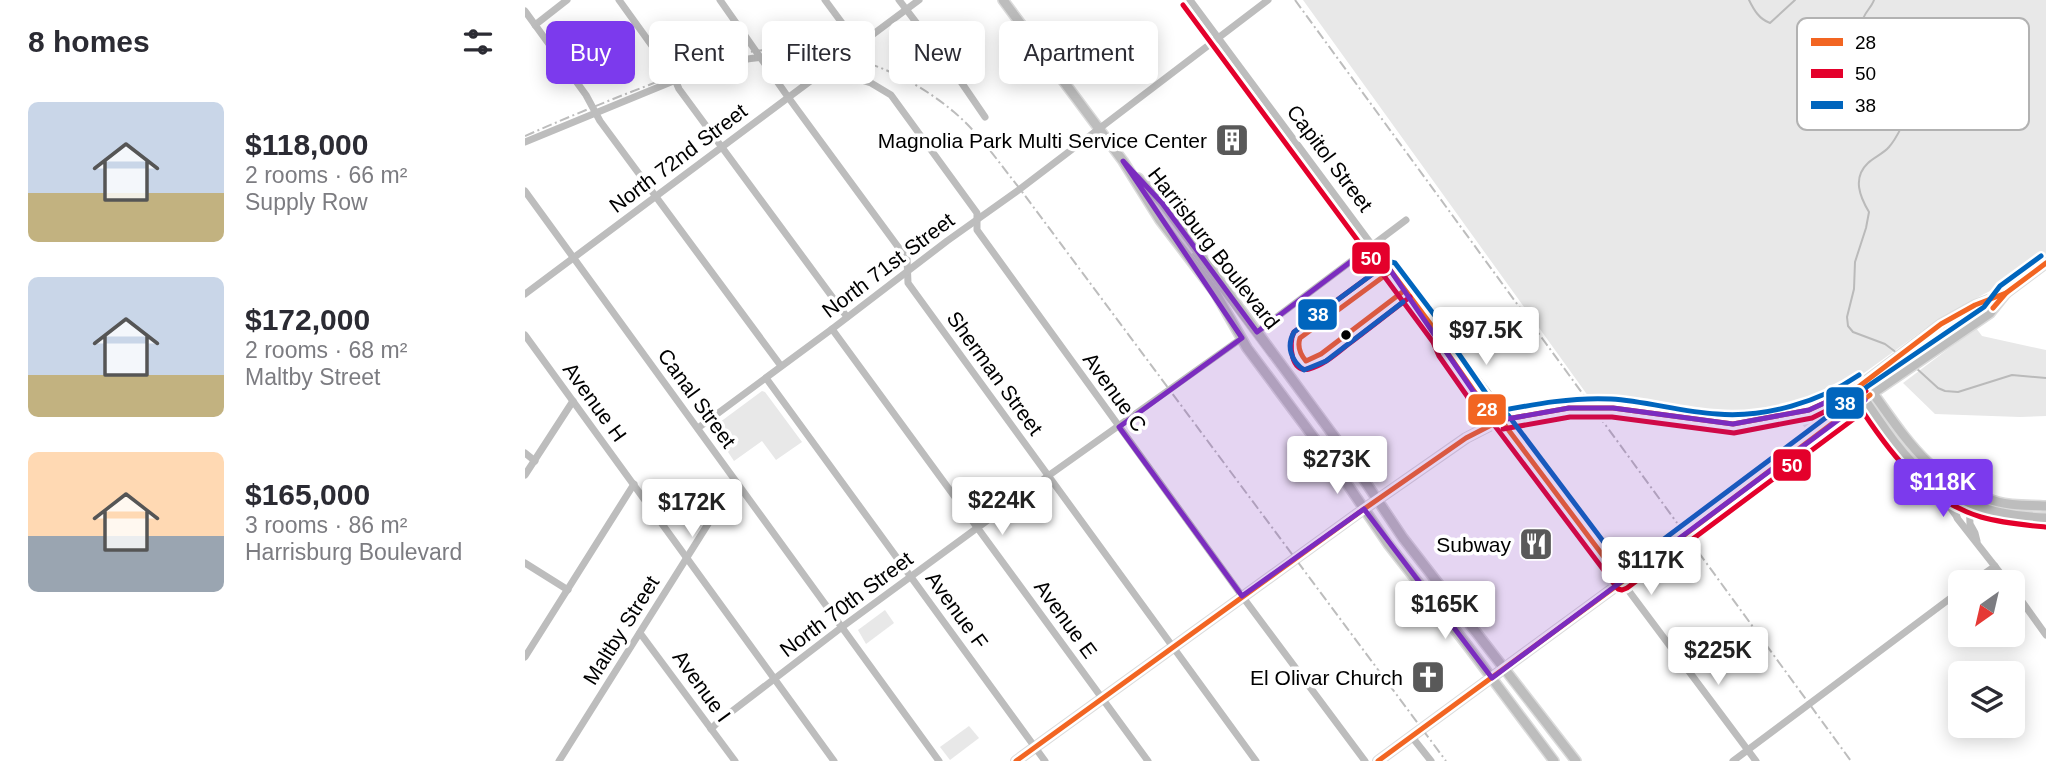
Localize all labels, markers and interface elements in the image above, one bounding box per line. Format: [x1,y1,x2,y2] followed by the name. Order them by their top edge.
[1797,18,2029,130] legend
[546,21,635,84] chip: Buy
[649,21,748,84] chip: Rent
[762,21,875,84] chip: Filters
[889,21,985,84] chip: New
[999,21,1158,84] chip: Apartment
[459,23,497,61] icon: filters
[28,25,150,58] text: 8 homes
[1855,32,1876,53] text: 28
[1855,63,1876,84] text: 50
[1855,95,1876,116] text: 38
[605,99,751,217] street label: North 72nd Street
[1283,100,1378,216] street label: Capitol Street
[1213,121,1251,159] building icon: Magnolia Park Multi Service Center
[245,128,368,161] text: $118,000
[878,129,1207,152] place label: Magnolia Park Multi Service Center
[84,130,168,214] icon: home
[245,162,407,188] text: 2 rooms · 66 m²
[1144,163,1284,333] street label: Harrisburg Boulevard
[245,189,368,215] text: Supply Row
[818,208,958,322] street label: North 71st Street
[1351,241,1391,275] line badge: 50
[1360,248,1382,269] text: 50
[1297,298,1338,331] line badge: 38
[245,303,370,336] text: $172,000
[1307,304,1329,325] text: 38
[84,305,168,389] icon: home
[942,307,1048,439] street label: Sherman Street
[1429,308,1543,367] pin: $97.5K
[1449,317,1523,343] text: $97.5K
[1339,328,1353,342] unlabelled marker
[245,337,407,363] text: 2 rooms · 68 m²
[653,344,741,452] street label: Canal Street
[1079,348,1151,436] street label: Avenue C
[559,358,631,446] street label: Avenue H
[245,364,381,390] text: Maltby Street
[1825,386,1865,420] line badge: 38
[1467,393,1507,426] line badge: 28
[1834,393,1856,414] text: 38
[1476,399,1498,420] text: 28
[1288,436,1386,496] pin: $273K
[1303,446,1371,472] text: $273K
[1772,448,1812,482] line badge: 50
[1781,455,1803,476] text: 50
[1894,460,1992,519] pin: $118K
[1910,469,1976,495] text: $118K
[953,477,1051,537] pin: $224K
[245,478,370,511] text: $165,000
[84,480,168,564] icon: home
[643,480,741,539] pin: $172K
[968,487,1036,513] text: $224K
[658,489,726,515] text: $172K
[245,512,407,538] text: 3 rooms · 86 m²
[1517,525,1555,563] restaurant icon: Subway
[1436,533,1511,556] place label: Subway
[1602,538,1700,597] pin: $117K
[245,539,462,565] text: Harrisburg Boulevard
[775,547,917,661] street label: North 70th Street
[1618,547,1684,573] text: $117K
[921,567,993,653] street label: Avenue F
[1948,570,2025,648] north arrow
[1948,570,2025,738] map controls
[578,571,664,689] street label: Maltby Street
[1030,576,1102,662] street label: Avenue E
[1396,582,1494,641] pin: $165K
[1411,591,1479,617] text: $165K
[1669,628,1767,687] pin: $225K
[1684,637,1752,663] text: $225K
[668,646,736,726] street label: Avenue I
[1409,658,1447,696] church icon: El Olivar Church
[1948,661,2025,738] button: layers
[1250,666,1403,689] place label: El Olivar Church

